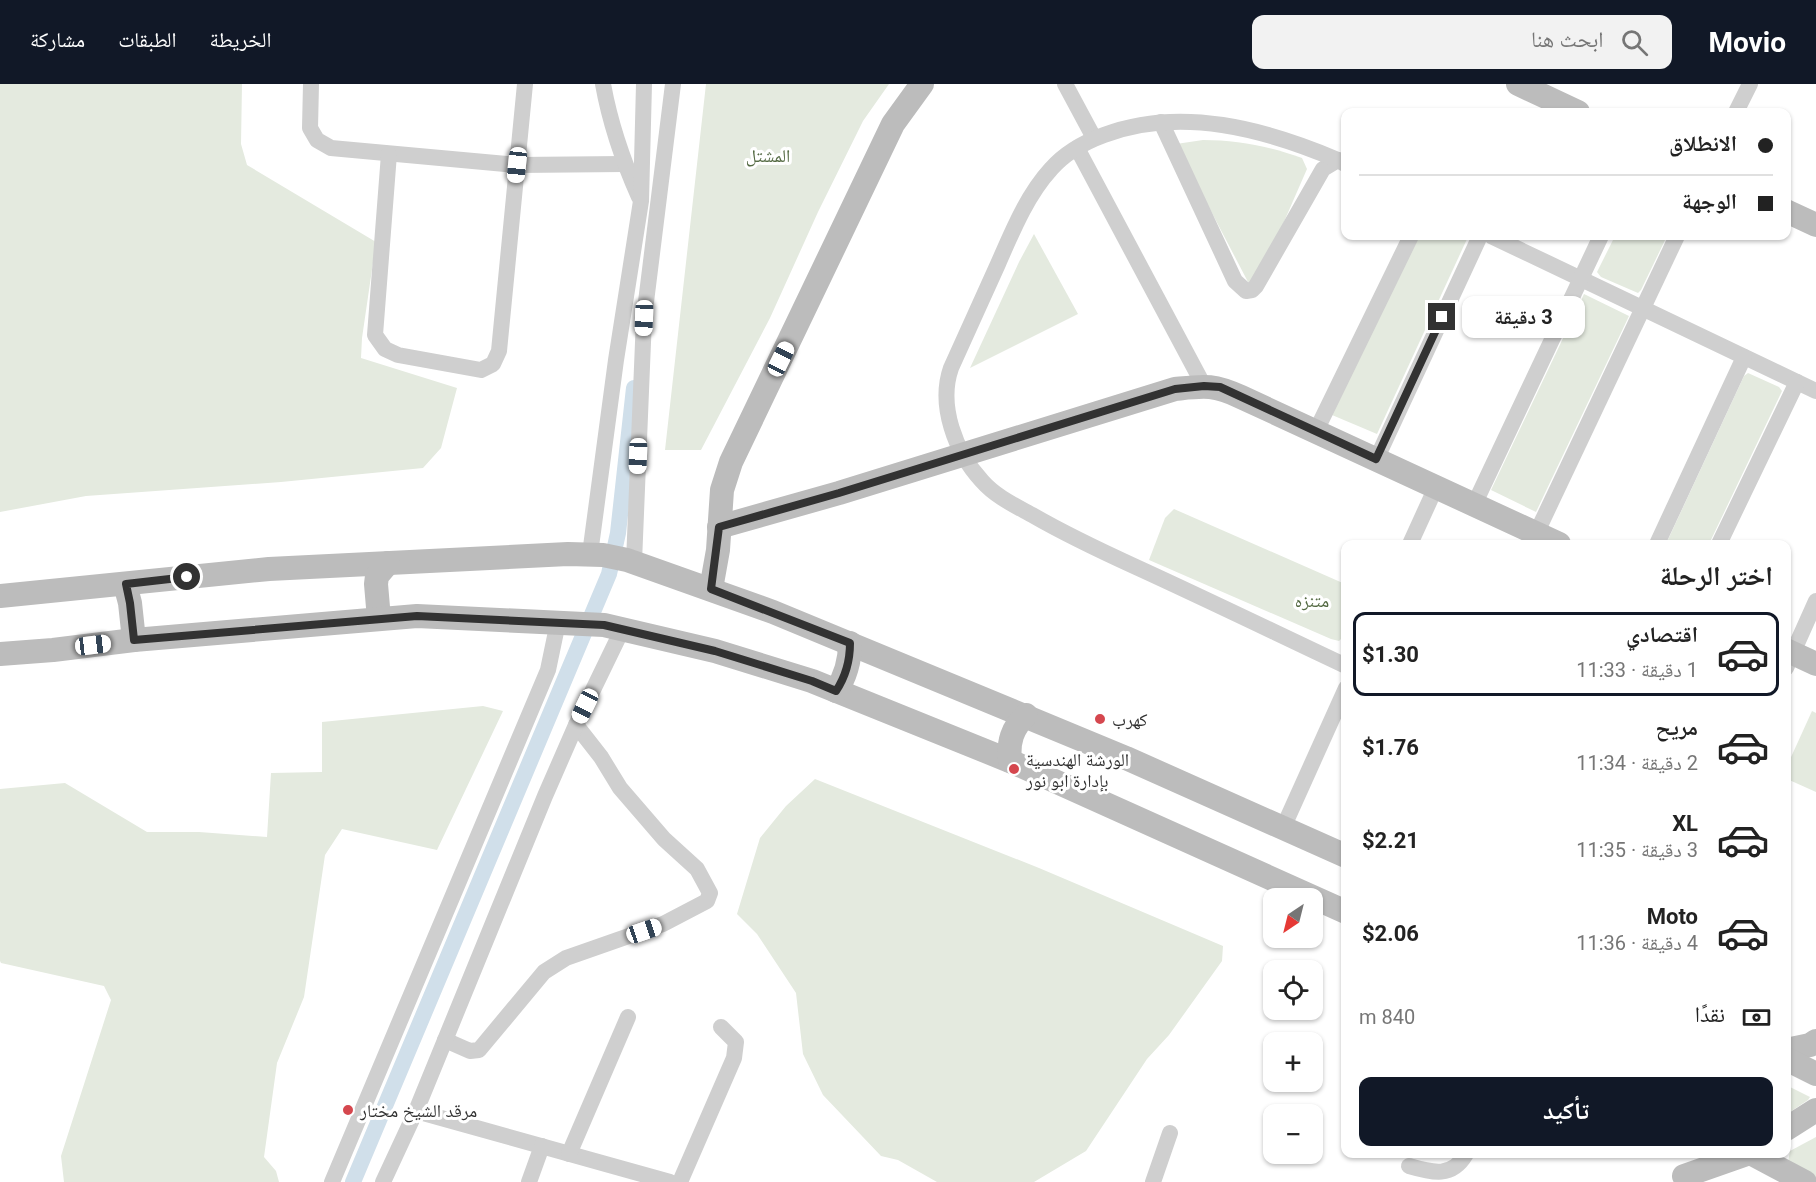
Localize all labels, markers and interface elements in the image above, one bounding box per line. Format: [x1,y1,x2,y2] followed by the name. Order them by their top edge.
[1252,15,1672,69] search box
[1618,26,1651,59] icon: search
[1708,26,1786,59] text: Movio
[1531,27,1603,52] text: ابحث هنا
[30,28,85,52] text: مشاركة
[118,28,177,52] text: الطبقات
[210,28,271,52] text: الخريطة
[1669,131,1737,156] text: الانطلاق
[746,145,790,167] park label: المشتل
[506,146,528,184] car
[1682,189,1737,214] text: الوجهة
[1463,296,1586,338] callout: 3 دقيقة
[634,300,654,336] car
[1428,303,1455,330] route end
[1494,305,1553,329] text: 3 دقيقة
[765,339,797,379] car
[628,438,648,474] car
[1660,560,1773,592] text: اختر الرحلة
[173,563,200,590] route start
[1295,590,1329,611] park label: متنزه
[1626,622,1698,647] text: اقتصادي
[1716,627,1770,681] icon: car
[74,634,112,656] car
[1362,642,1419,667] text: $1.30
[1576,658,1698,682] text: 1 دقيقة · 11:33
[569,686,601,726] car
[1112,709,1148,730] place label: كهرب
[1093,712,1107,726] marker: كهرب
[1655,715,1698,740] text: مريح
[1716,720,1770,774] icon: car
[1362,735,1419,760] text: $1.76
[1025,749,1129,792] place label: الورشة الهندسية بإدارة ابو نور
[1576,751,1698,775] text: 2 دقيقة · 11:34
[1007,762,1021,776] marker: الورشة الهندسية بإدارة ابو نور
[1672,811,1698,836] text: XL
[1716,813,1770,867] icon: car
[1362,828,1419,853] text: $2.21
[1576,838,1698,862] text: 3 دقيقة · 11:35
[1263,888,1323,948] north arrow
[1263,888,1323,1164] map controls
[1647,904,1698,929] text: Moto
[1716,906,1770,960] icon: car
[624,917,664,945] car
[1362,921,1419,946] text: $2.06
[1576,931,1698,955] text: 4 دقيقة · 11:36
[1263,960,1323,1020] button: locate
[1740,1001,1773,1034] icon: cash
[1695,1002,1725,1027] text: نقدًا
[1359,1005,1415,1029] text: 840 m
[1263,1032,1323,1092] button: +
[1359,1077,1773,1146] button: تأكيد
[359,1100,477,1123] place label: مرقد الشيخ مختار
[341,1103,355,1117] marker: مرقد الشيخ مختار
[1263,1104,1323,1164] button: −

